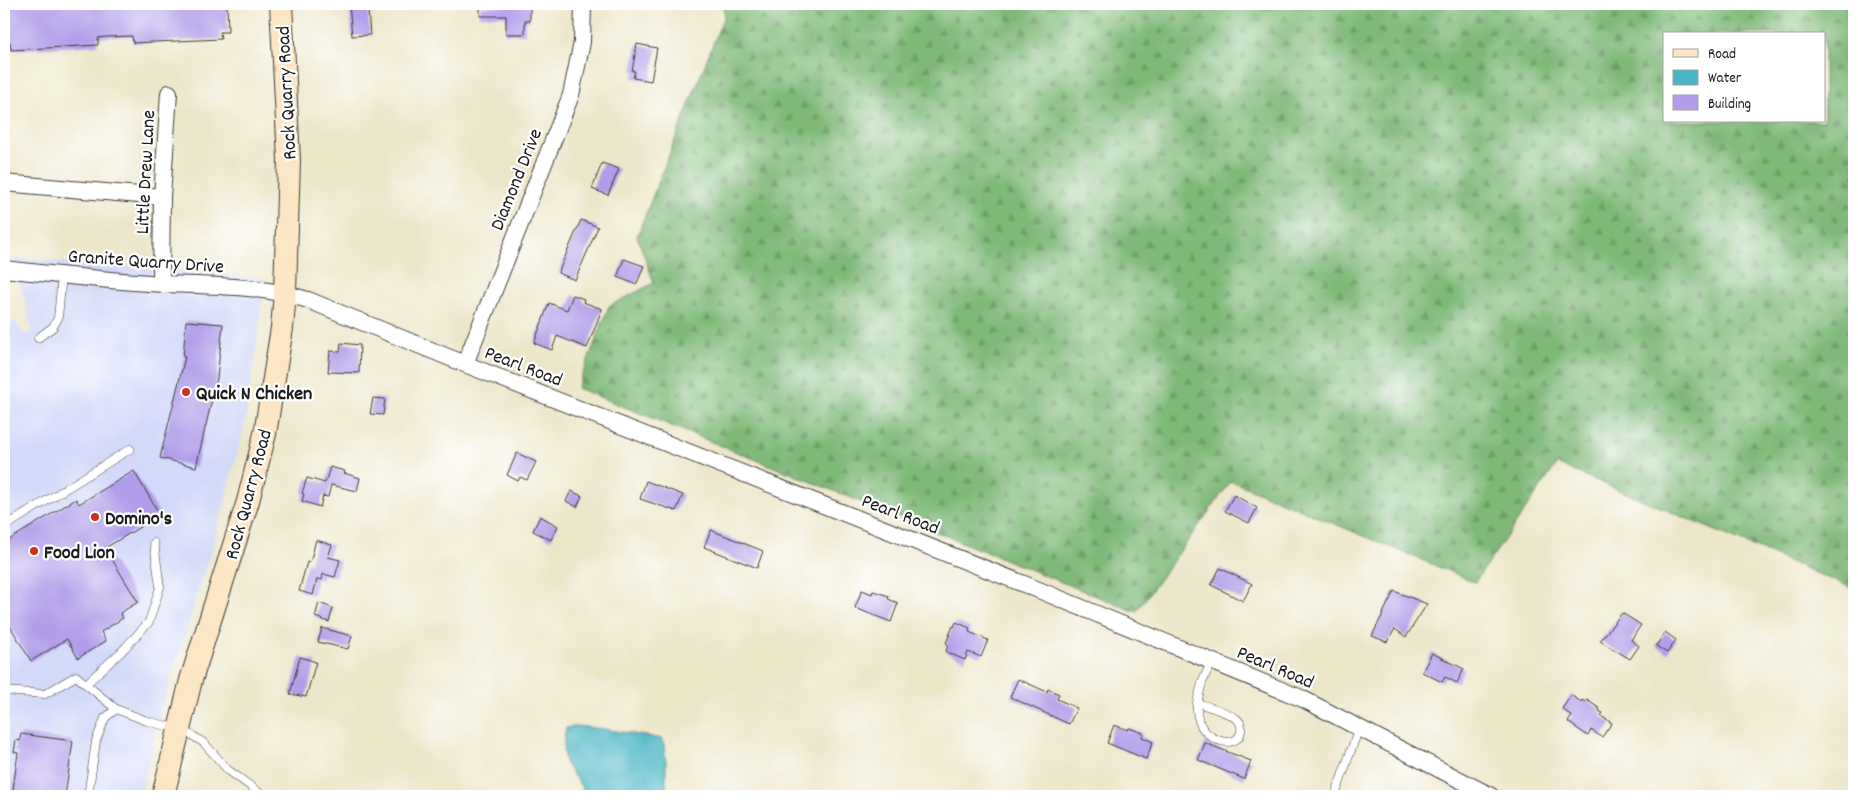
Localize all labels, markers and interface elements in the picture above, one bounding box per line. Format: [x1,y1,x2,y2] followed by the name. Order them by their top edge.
[271,25,305,161] street label: Rock Quarry Road
[1663,32,1826,122] legend
[1708,44,1736,66] text: Road
[1708,68,1742,90] text: Water
[1708,94,1751,116] text: Building
[130,109,164,235] street label: Little Drew Lane
[485,125,551,235] street label: Diamond Drive
[67,244,225,282] street label: Granite Quarry Drive
[480,340,566,395] street label: Pearl Road
[196,381,312,409] place label: Quick N Chicken
[180,386,192,398] marker: Quick N Chicken
[219,426,281,563] street label: Rock Quarry Road
[857,488,943,543] street label: Pearl Road
[105,506,172,534] place label: Domino's
[89,511,101,523] marker: Domino's
[44,540,115,568] place label: Food Lion
[28,545,40,557] marker: Food Lion
[1232,640,1318,698] street label: Pearl Road

